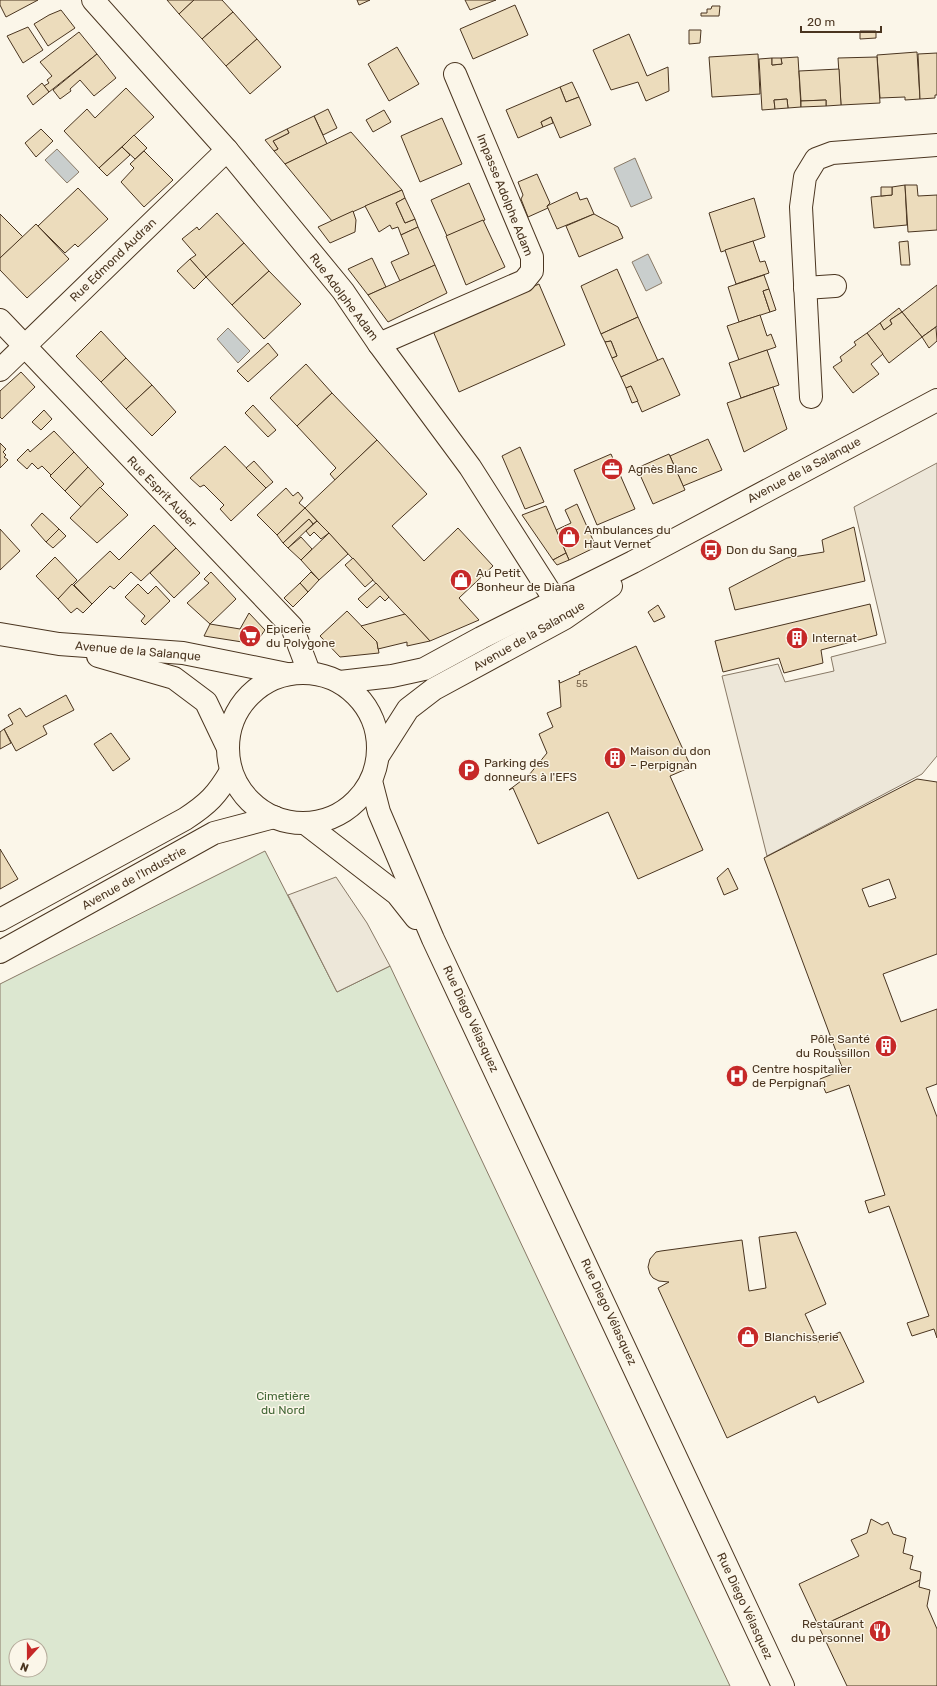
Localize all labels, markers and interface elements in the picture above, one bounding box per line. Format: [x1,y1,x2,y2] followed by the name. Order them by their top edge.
[801,8,881,34] scale bar
[807,15,835,29] text: 20 m
[474,132,536,258] street label: Impasse Adolphe Adam
[67,215,159,305] street label: Rue Edmond Audran
[307,251,381,343] street label: Rue Adolphe Adam
[745,434,863,506] street label: Avenue de la Salanque
[124,453,200,531] street label: Rue Esprit Auber
[599,456,625,482] office icon: Agnès Blanc
[628,462,698,476] place label: Agnès Blanc
[584,523,671,551] place label: Ambulances du Haut Vernet
[556,524,582,550] shop icon: Ambulances du Haut Vernet
[698,537,724,563] bus stop icon: Don du Sang
[726,543,797,557] place label: Don du Sang
[476,566,575,594] place label: Au Petit Bonheur de Diana
[448,567,474,593] shop icon: Au Petit Bonheur de Diana
[471,598,587,674] street label: Avenue de la Salanque
[266,622,335,650] place label: Epicerie du Polygone
[237,623,263,649] supermarket icon: Epicerie du Polygone
[784,625,810,651] building icon: Internat
[812,631,857,645] place label: Internat
[75,639,202,663] street label: Avenue de la Salanque
[576,678,588,690] house number: 55
[630,744,711,772] place label: Maison du don – Perpignan
[602,745,628,771] building icon: Maison du don – Perpignan
[484,756,577,784] place label: Parking des donneurs à l'EFS
[456,757,482,783] parking icon: Parking des donneurs à l'EFS
[79,843,189,913] street label: Avenue de l'Industrie
[440,963,502,1075] street label: Rue Diego Vélasquez
[796,1032,870,1060] place label: Pôle Santé du Roussillon
[873,1033,899,1059] building icon: Pôle Santé du Roussillon
[752,1062,852,1090] place label: Centre hospitalier de Perpignan
[724,1063,750,1089] hospital icon: Centre hospitalier de Perpignan
[578,1256,640,1368] street label: Rue Diego Vélasquez
[735,1324,761,1350] shop icon: Blanchisserie
[764,1330,839,1344] place label: Blanchisserie
[256,1389,310,1417] park label: Cimetière du Nord
[714,1550,776,1662] street label: Rue Diego Vélasquez
[791,1617,864,1645] place label: Restaurant du personnel
[867,1618,893,1644] restaurant icon: Restaurant du personnel
[8,1638,48,1678] north arrow
[18,1659,31,1674] text: N

